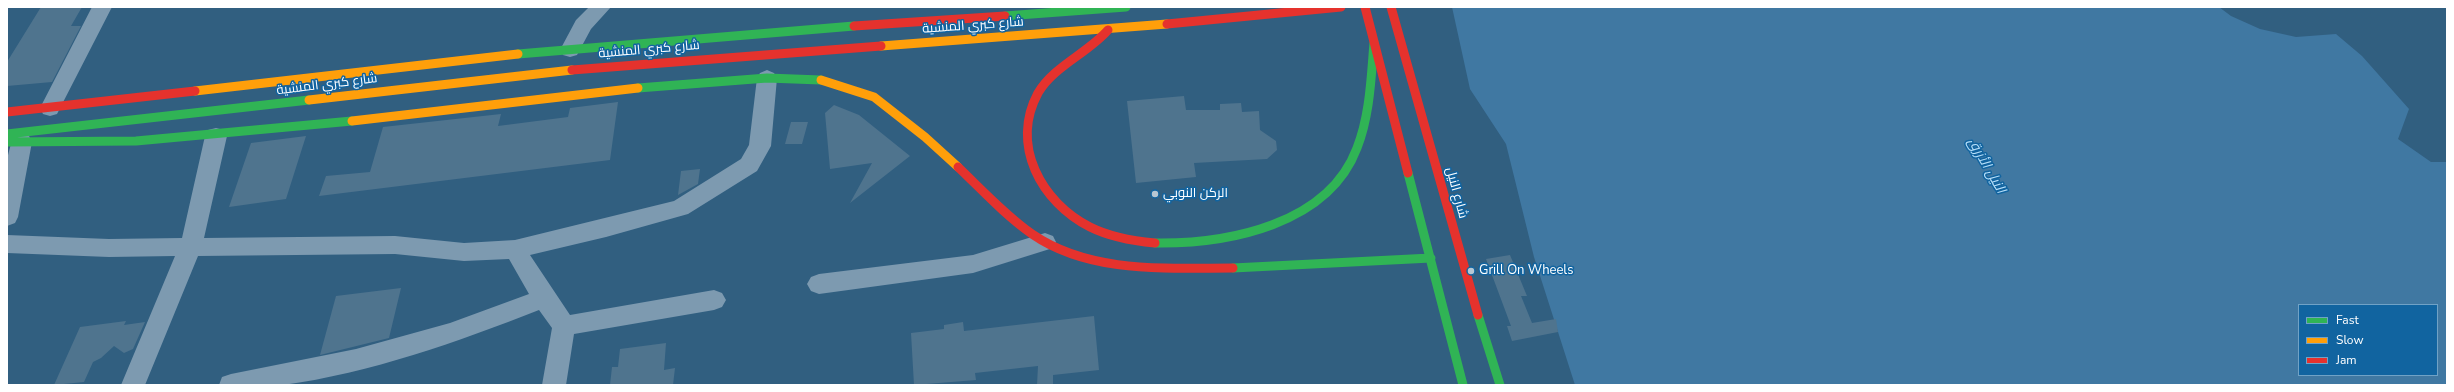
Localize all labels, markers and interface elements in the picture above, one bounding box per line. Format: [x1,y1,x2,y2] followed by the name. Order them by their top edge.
[922,15,1024,37] street label: شارع كبري المنشية
[598,38,700,62] street label: شارع كبري المنشية
[276,71,378,99] street label: شارع كبري المنشية
[1963,135,2009,197] water label: النيل الأزرق
[1442,166,1470,220] street label: شارع النيل
[1163,186,1228,202] place label: الركن النوبي
[1150,189,1160,199] marker: الركن النوبي
[1479,263,1573,279] place label: Grill On Wheels
[1466,266,1476,276] marker: Grill On Wheels
[2298,304,2438,376] legend
[2336,312,2359,328] text: Fast
[2336,332,2364,348] text: Slow
[2336,352,2357,368] text: Jam

